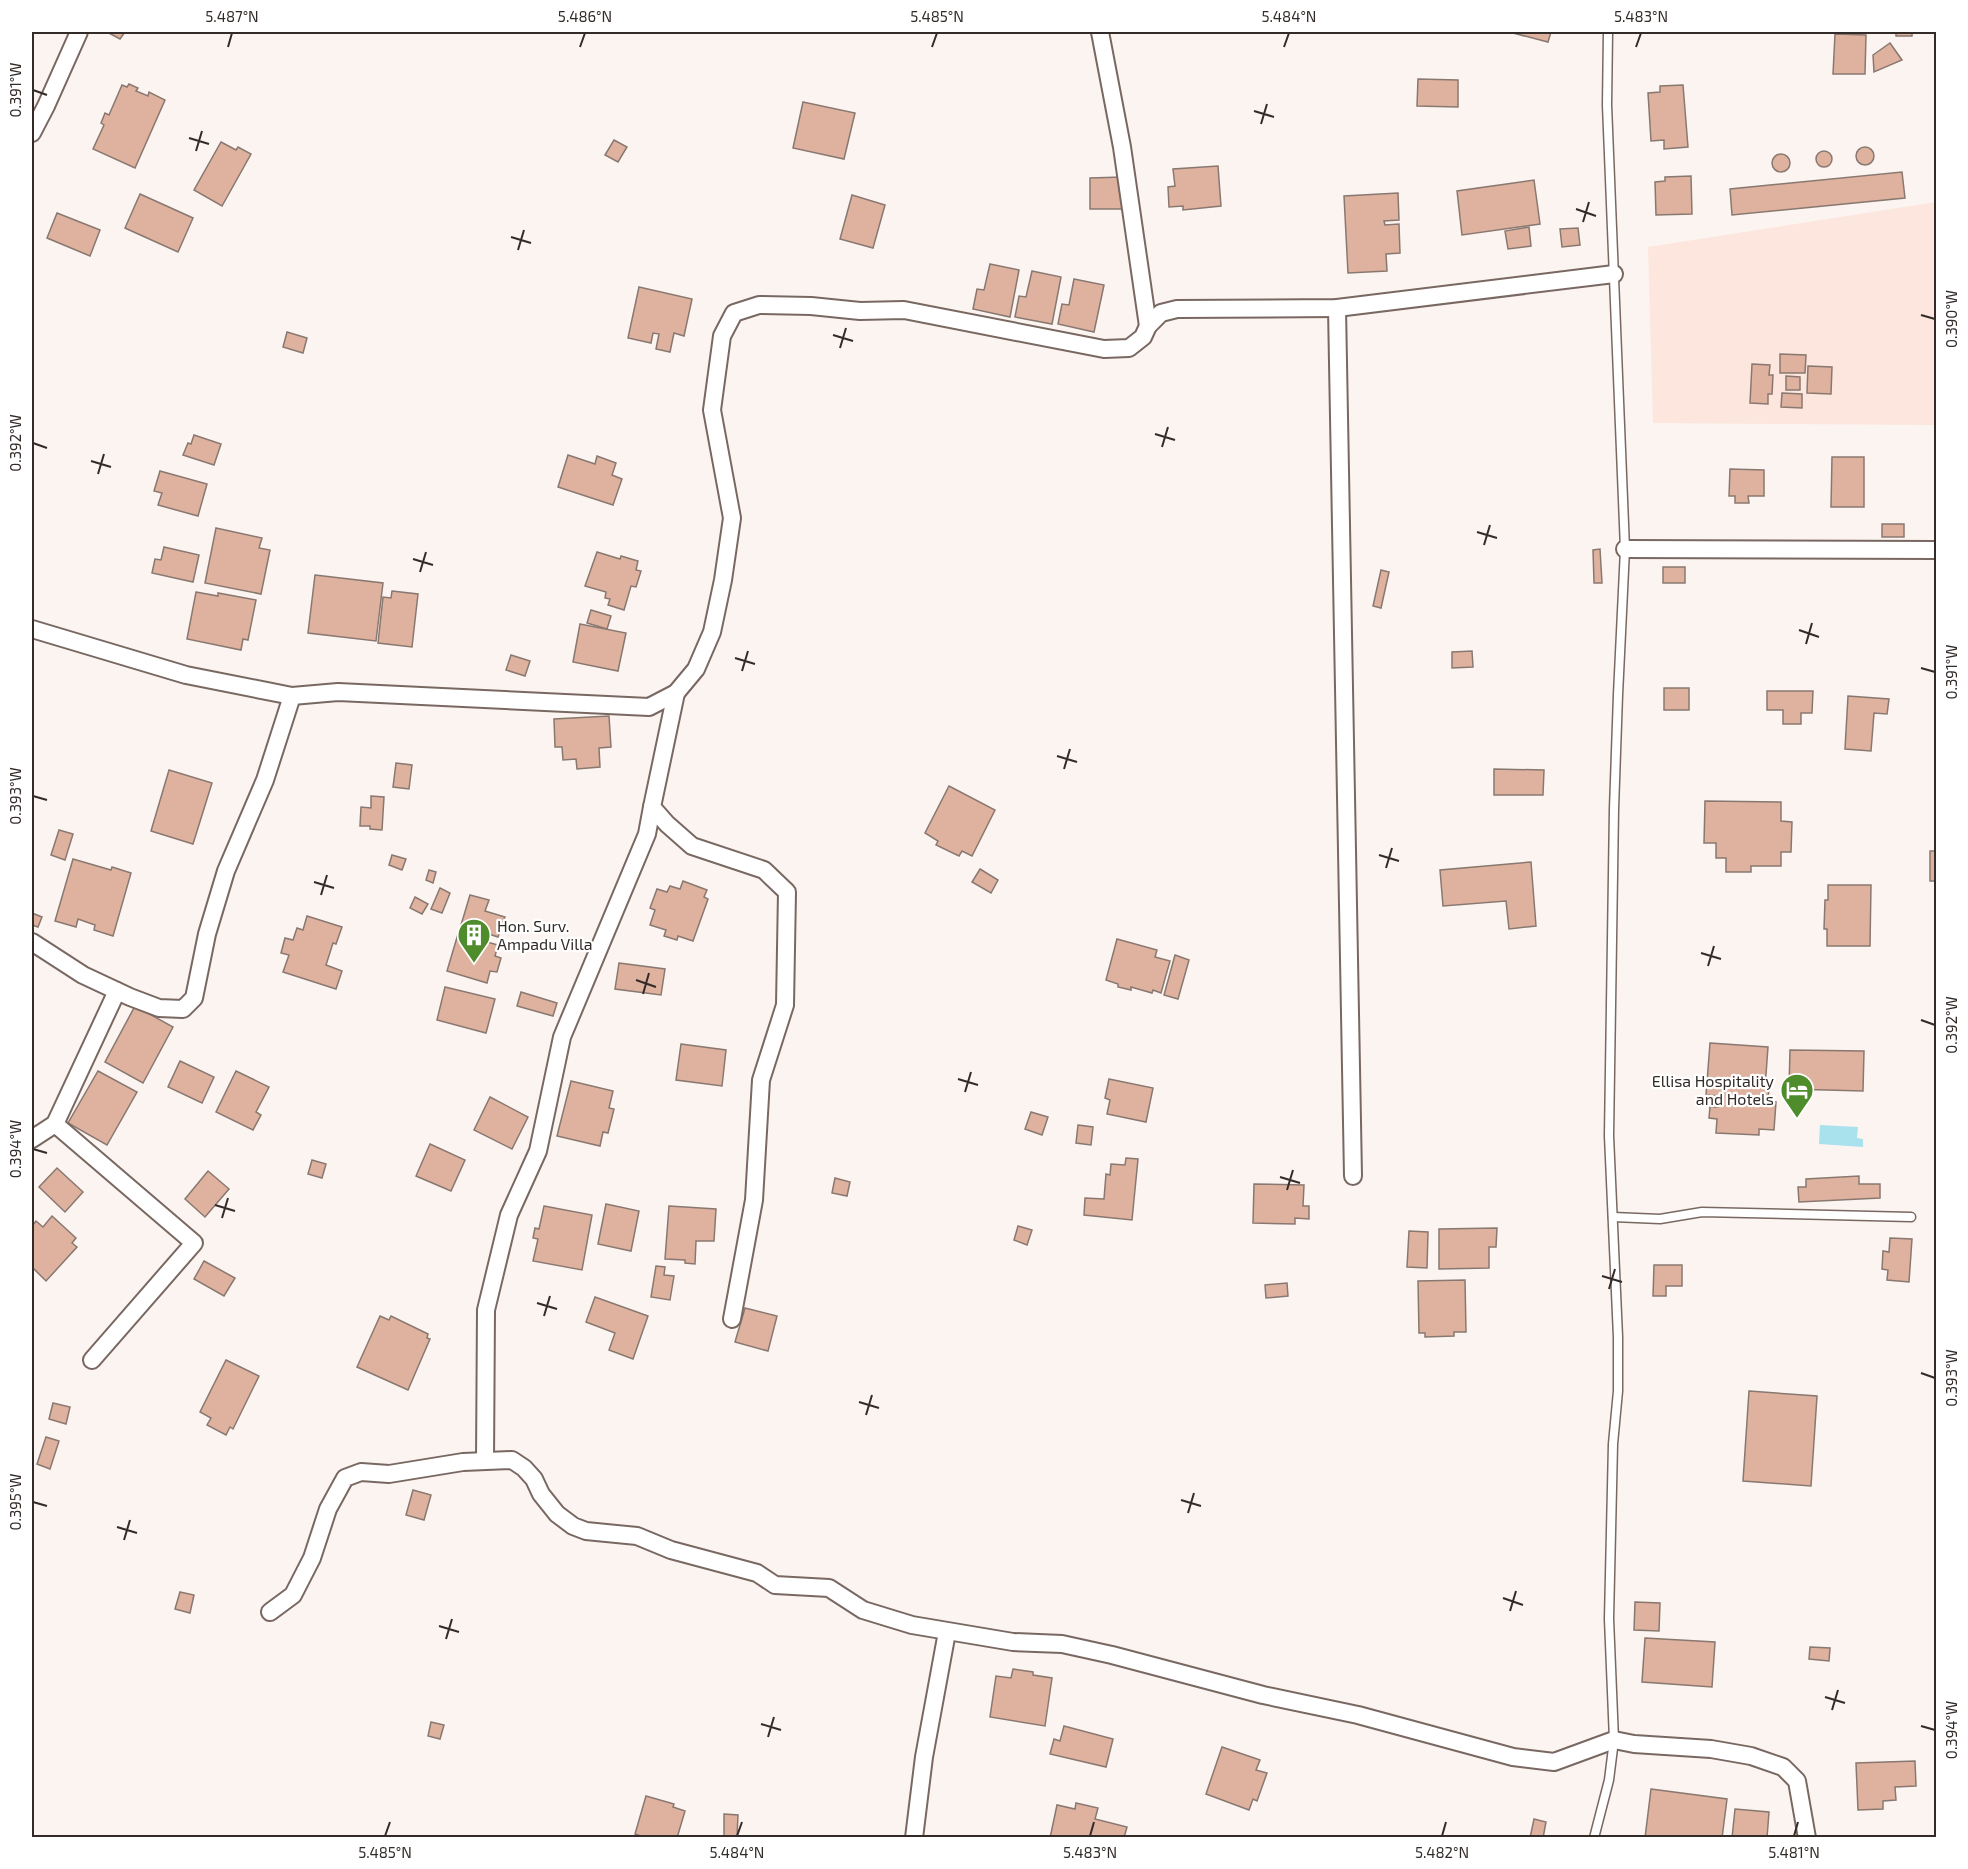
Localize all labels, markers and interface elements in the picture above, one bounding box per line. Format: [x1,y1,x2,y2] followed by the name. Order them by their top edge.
[205,7,259,25] text: 5.487°N
[558,7,612,25] text: 5.486°N
[910,7,964,25] text: 5.485°N
[1262,7,1316,25] text: 5.484°N
[1614,7,1668,25] text: 5.483°N
[6,62,24,118] text: 0.391°W
[1942,290,1960,348] text: 0.390°W
[6,414,24,472] text: 0.392°W
[1942,644,1960,700] text: 0.391°W
[6,767,24,825] text: 0.393°W
[497,916,593,953] place label: Hon. Surv. Ampadu Villa
[456,917,492,964] building icon: Hon. Surv. Ampadu Villa
[1942,996,1960,1054] text: 0.392°W
[1652,1071,1775,1108] place label: Ellisa Hospitality and Hotels
[1779,1072,1815,1119] hotel icon: Ellisa Hospitality and Hotels
[6,1120,24,1178] text: 0.394°W
[1942,1349,1960,1407] text: 0.393°W
[6,1473,24,1531] text: 0.395°W
[1942,1701,1960,1759] text: 0.394°W
[358,1843,412,1861] text: 5.485°N
[710,1843,764,1861] text: 5.484°N
[1063,1843,1117,1861] text: 5.483°N
[1415,1843,1469,1861] text: 5.482°N
[1768,1843,1820,1861] text: 5.481°N

